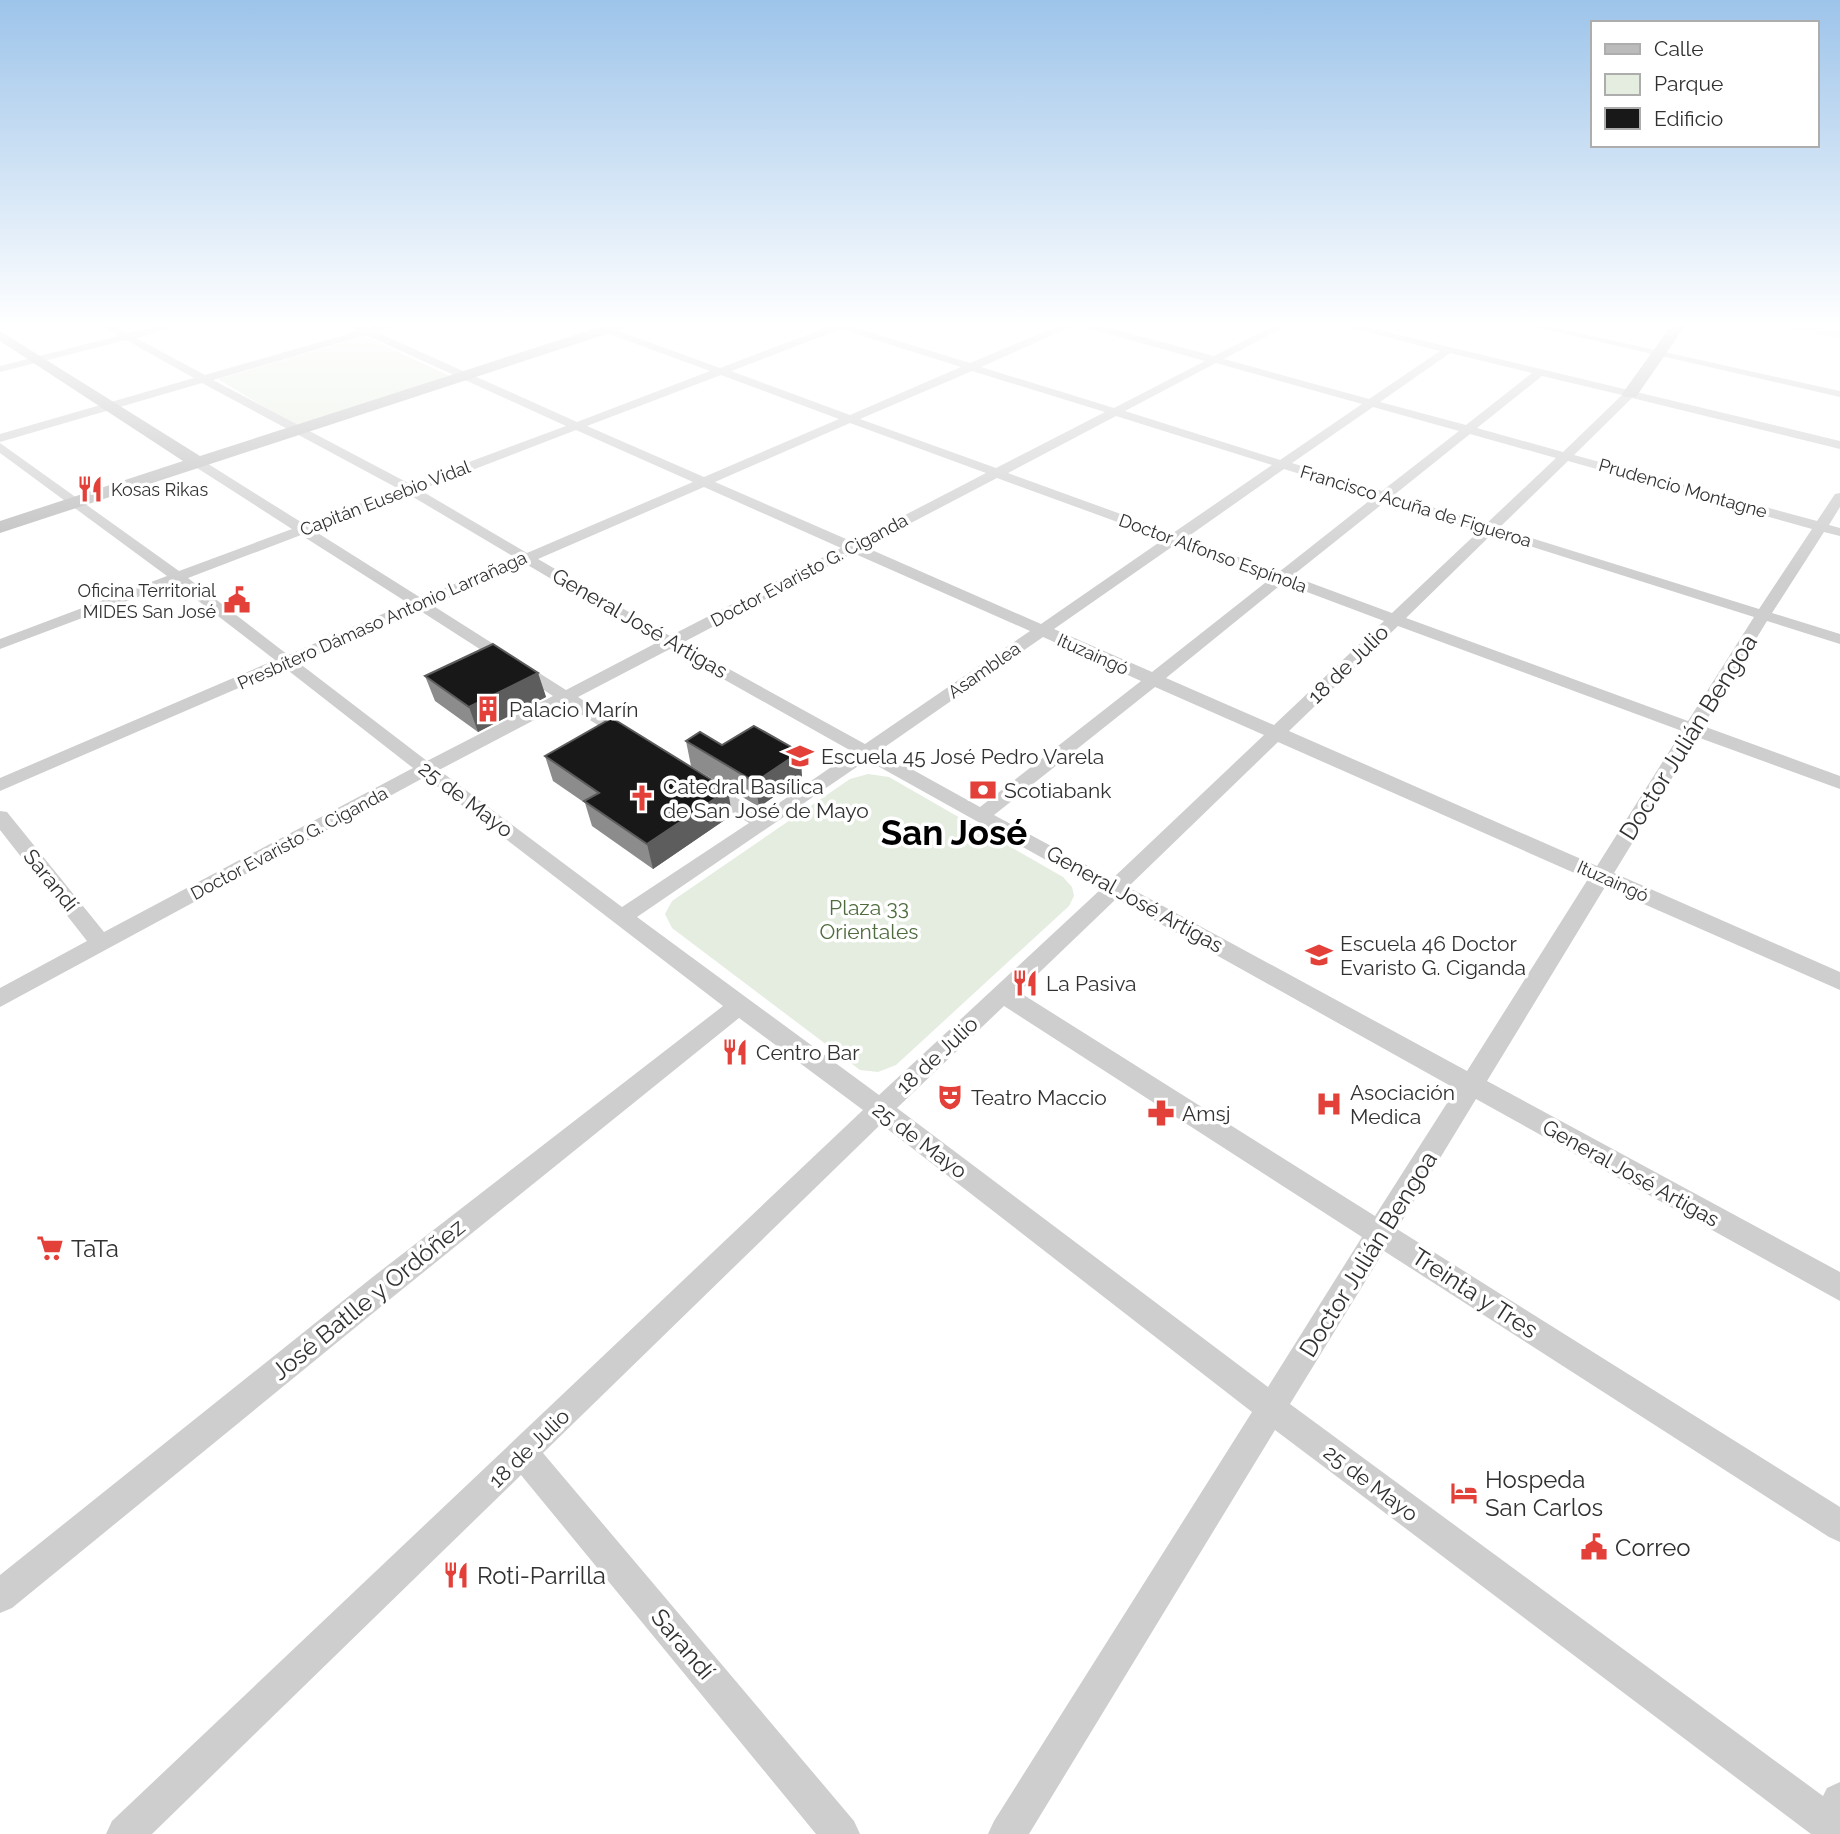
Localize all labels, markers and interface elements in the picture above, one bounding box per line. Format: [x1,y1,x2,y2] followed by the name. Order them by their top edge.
[1591,21,1819,147] legend
[1654,36,1704,61] text: Calle
[1654,71,1723,96] text: Parque
[1654,106,1723,131] text: Edificio
[1596,454,1770,522] street label: Prudencio Montagne
[297,456,473,540] street label: Capitán Eusebio Vidal
[1298,461,1534,551] street label: Francisco Acuña de Figueroa
[75,474,105,504] restaurant icon: Kosas Rikas
[111,479,208,500] place label: Kosas Rikas
[707,509,911,631] street label: Doctor Evaristo G. Ciganda
[1116,509,1310,597] street label: Doctor Alfonso Espínola
[234,546,530,694] street label: Presbítero Dámaso Antonio Larrañaga
[548,563,732,683] street label: General José Artigas
[78,580,216,622] place label: Oficina Territorial MIDES San José
[222,585,252,615] public building icon: Oficina Territorial MIDES San José
[1303,619,1393,709] street label: 18 de Julio
[1054,629,1132,679] street label: Ituzaingó
[1613,629,1763,845] street label: Doctor Julián Bengoa
[944,637,1024,703] street label: Asamblea
[473,694,503,724] building icon: Palacio Marín
[509,697,638,722] place label: Palacio Marín
[785,741,815,771] school or university icon: Escuela 45 José Pedro Varela
[821,744,1104,769] place label: Escuela 45 José Pedro Varela
[414,755,518,843] street label: 25 de Mayo
[663,774,869,823] place label: Catedral Basílica de San José de Mayo
[968,775,998,805] bank icon: Scotiabank
[1004,778,1111,803] place label: Scotiabank
[187,782,391,904] street label: Doctor Evaristo G. Ciganda
[627,783,657,813] church icon: Catedral Basílica de San José de Mayo
[881,812,1027,853] district label: San José
[1042,840,1228,958] street label: General José Artigas
[18,844,84,916] street label: Sarandí
[1574,856,1652,906] street label: Ituzaingó
[820,895,918,944] park label: Plaza 33 Orientales
[1340,931,1526,980] place label: Escuela 46 Doctor Evaristo G. Ciganda
[1304,940,1334,970] school or university icon: Escuela 46 Doctor Evaristo G. Ciganda
[1010,968,1040,998] restaurant icon: La Pasiva
[1046,971,1137,996] place label: La Pasiva
[891,1011,983,1099] street label: 18 de Julio
[720,1037,750,1067] restaurant icon: Centro Bar
[756,1040,860,1065] place label: Centro Bar
[1350,1080,1455,1129] place label: Asociación Medica
[935,1082,965,1112] theatre icon: Teatro Maccio
[971,1085,1107,1110] place label: Teatro Maccio
[1314,1089,1344,1119] hospital icon: Asociación Medica
[868,1096,972,1184] street label: 25 de Mayo
[1146,1098,1176,1128] pharmacy icon: Amsj
[1182,1101,1230,1126] place label: Amsj
[1538,1114,1724,1232] street label: General José Artigas
[1293,1146,1443,1362] street label: Doctor Julián Bengoa
[265,1212,471,1386] street label: José Batlle y Ordóñez
[35,1233,65,1263] supermarket icon: TaTa
[71,1234,119,1263] place label: TaTa
[1407,1242,1543,1344] street label: Treinta y Tres
[484,1403,574,1493] street label: 18 de Julio
[1319,1439,1423,1527] street label: 25 de Mayo
[1485,1465,1603,1522] place label: Hospeda San Carlos
[1449,1478,1479,1508] hotel icon: Hospeda San Carlos
[1579,1532,1609,1562] public building icon: Correo
[1615,1533,1691,1562] place label: Correo
[441,1560,471,1590] restaurant icon: Roti-Parrilla
[477,1561,606,1590] place label: Roti-Parrilla
[645,1603,721,1686] street label: Sarandí

